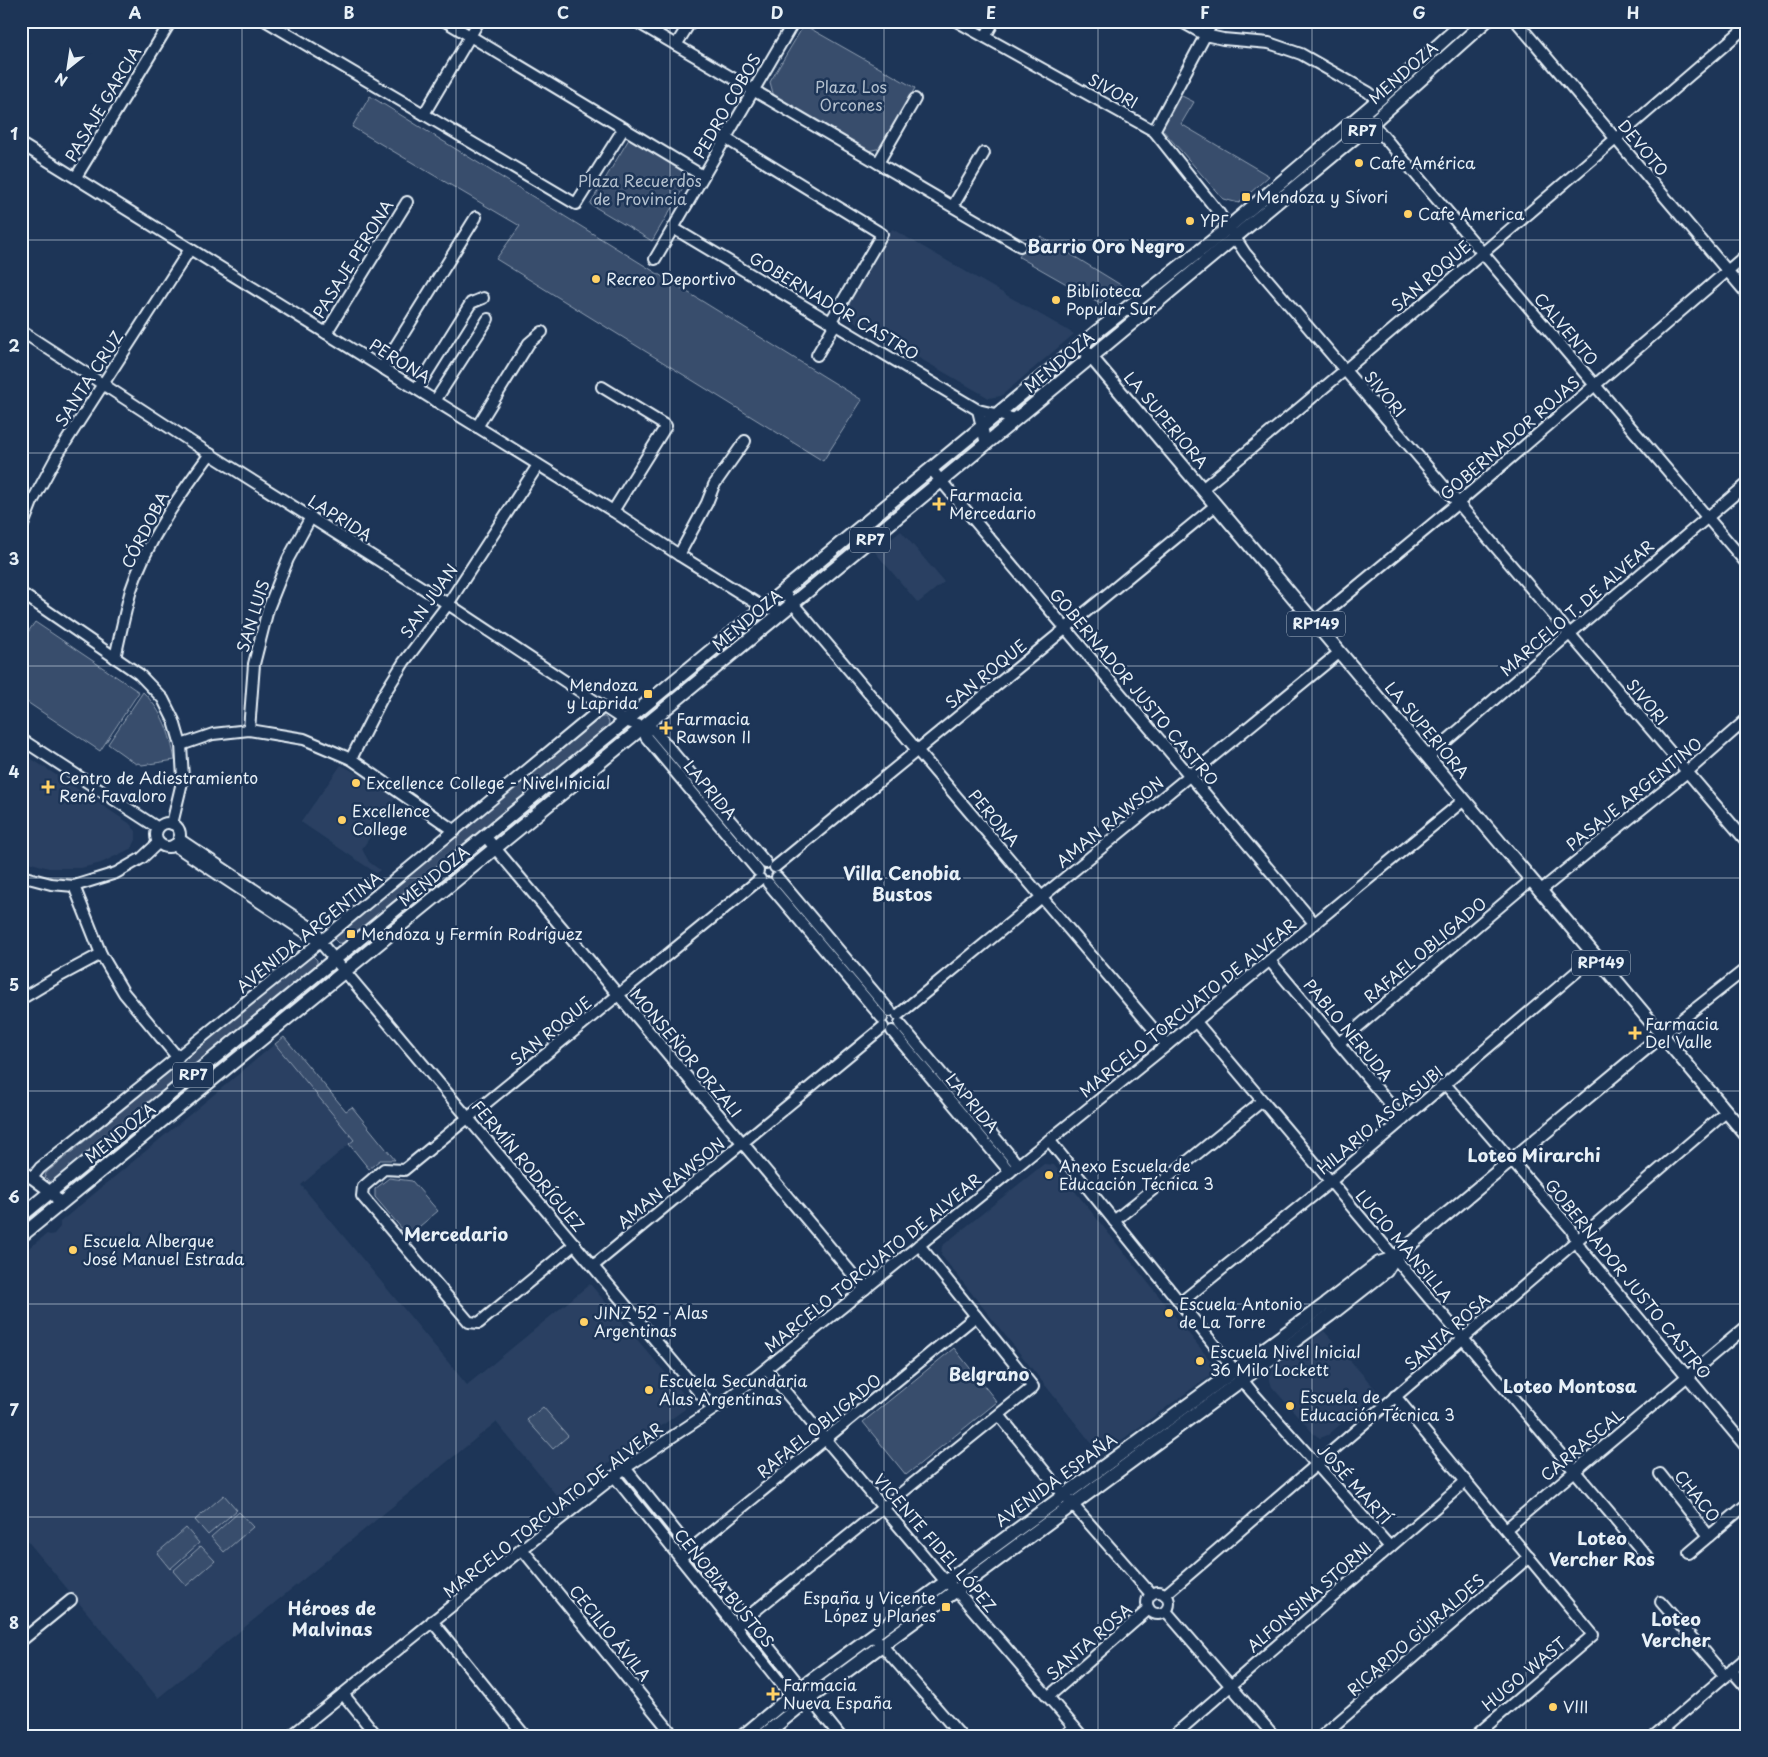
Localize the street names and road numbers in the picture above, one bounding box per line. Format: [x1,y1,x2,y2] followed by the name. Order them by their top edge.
[1362,35,1443,109] street label: MENDOZA
[58,41,146,166] street label: PASAJE GARCIA
[686,49,766,162] street label: PEDRO COBOS
[1084,67,1143,114] street label: SIVORI
[1613,114,1675,181] street label: DEVOTO
[1342,118,1382,144] road number: RP7
[306,195,398,322] street label: PASAJE PERONA
[1385,234,1475,317] street label: SAN ROQUE
[745,245,924,365] street label: GOBERNADOR CASTRO
[1529,287,1604,370] street label: CALVENTO
[1018,325,1099,398] street label: MENDOZA
[48,326,128,431] street label: SANTA CRUZ
[365,332,436,388] street label: PERONA
[1359,365,1412,422] street label: SIVORI
[1119,366,1215,473] street label: LA SUPERIORA
[1434,370,1585,505] street label: GOBERNADOR ROJAS
[115,487,174,572] street label: CÓRDOBA
[304,488,378,546] street label: LAPRIDA
[850,528,890,552] road number: RP7
[1494,533,1659,681] street label: MARCELO T. DE ALVEAR
[394,558,463,642] street label: SAN JUAN
[230,577,274,655] street label: SAN LUIS
[1045,582,1225,791] street label: GOBERNADOR JUSTO CASTRO
[706,583,787,656] street label: MENDOZA
[1287,612,1345,636] road number: RP149
[940,633,1031,713] street label: SAN ROQUE
[1621,673,1674,730] street label: SIVORI
[1380,676,1476,783] street label: LA SUPERIORA
[1560,731,1706,856] street label: PASAJE ARGENTINO
[679,754,743,825] street label: LAPRIDA
[1050,770,1168,872] street label: AMAN RAWSON
[964,784,1026,851] street label: PERONA
[393,839,474,911] street label: MENDOZA
[230,865,386,998] street label: AVENIDA ARGENTINA
[1358,891,1491,1008] street label: RAFAEL OBLIGADO
[1074,912,1301,1103] street label: MARCELO TORCUATO DE ALVEAR
[1572,950,1630,976] road number: RP149
[1299,973,1399,1086] street label: PABLO NERUDA
[625,983,748,1122] street label: MONSEÑOR ORZALI
[505,990,596,1070] street label: SAN ROQUE
[1311,1059,1448,1179] street label: HILARIO ASCASUBI
[173,1062,213,1088] road number: RP7
[941,1067,1005,1138] street label: LAPRIDA
[467,1095,591,1236] street label: FERMÍN RODRÍGUEZ
[79,1096,160,1168] street label: MENDOZA
[611,1131,729,1233] street label: AMAN RAWSON
[759,1167,986,1358] street label: MARCELO TORCUATO DE ALVEAR
[1540,1173,1717,1384] street label: GOBERNADOR JUSTO CASTRO
[1351,1184,1459,1307] street label: LUCIO MANSILLA
[1398,1287,1495,1375] street label: SANTA ROSA
[751,1367,886,1483] street label: RAFAEL OBLIGADO
[1535,1402,1628,1486] street label: CARRASCAL
[437,1416,667,1603] street label: MARCELO TORCUATO DE ALVEAR
[990,1427,1121,1532] street label: AVENIDA ESPAÑA
[1312,1438,1398,1529] street label: JOSÉ MARTÍ
[1669,1464,1726,1527] street label: CHACO
[869,1468,1003,1617] street label: VICENTE FIDEL LÓPEZ
[669,1523,780,1652] street label: CENOBIA BUSTOS
[1241,1535,1376,1657] street label: ALFONSINA STORNI
[1341,1568,1489,1701] street label: RICARDO GÜIRALDES
[564,1579,657,1686] street label: CECILIO ÁVILA
[1040,1597,1137,1685] street label: SANTA ROSA
[1476,1631,1571,1716] street label: HUGO WAST

